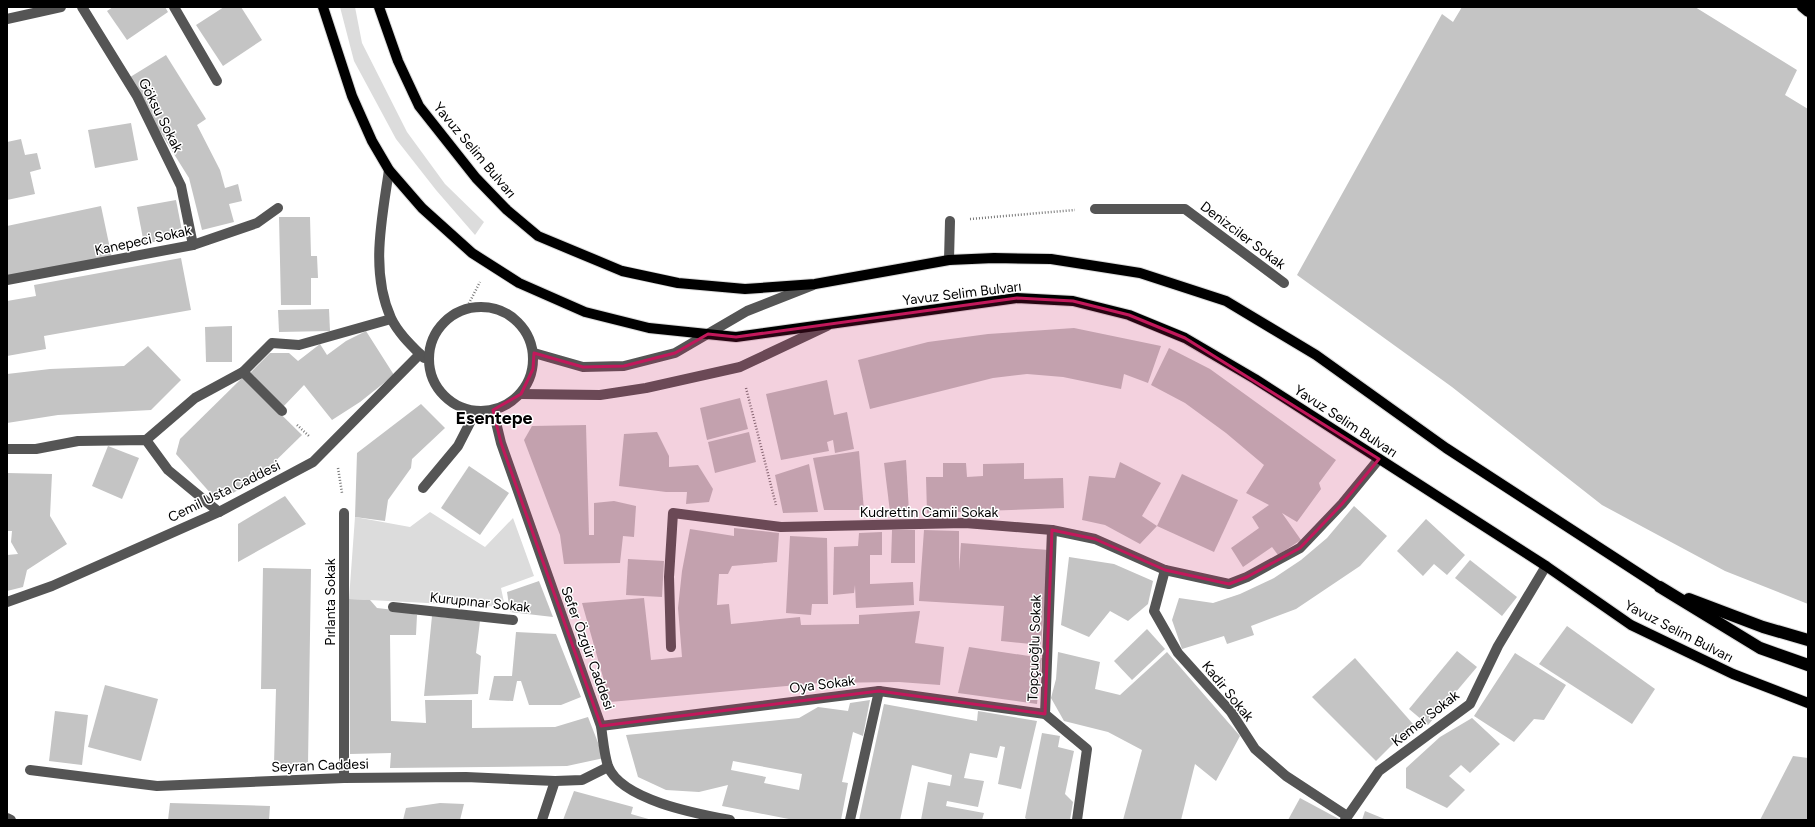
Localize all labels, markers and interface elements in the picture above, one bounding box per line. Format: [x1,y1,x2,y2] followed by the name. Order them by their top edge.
[135,75,187,155] street label: Göksu Sokak
[430,99,520,202] street label: Yavuz Selim Bulvarı
[1197,198,1289,273] street label: Denizciler Sokak
[93,222,193,259] street label: Kanepeci Sokak
[902,278,1023,309] street label: Yavuz Selim Bulvarı
[1291,382,1401,461] street label: Yavuz Selim Bulvarı
[455,407,533,429] district label: Esentepe
[165,457,283,526] street label: Cemil Usta Caddesi
[860,504,998,521] street label: Kudrettin Camii Sokak
[322,558,339,646] street label: Pırlanta Sokak
[557,584,618,712] street label: Sefer Özgür Caddesi
[429,589,531,616] street label: Kurupınar Sokak
[1024,594,1045,702] street label: Topçuoğlu Sokak
[1622,597,1736,666] street label: Yavuz Selim Bulvarı
[1198,658,1257,725] street label: Kadir Sokak
[788,672,856,697] street label: Oya Sokak
[1388,687,1463,750] street label: Kemer Sokak
[271,755,369,776] street label: Seyran Caddesi

